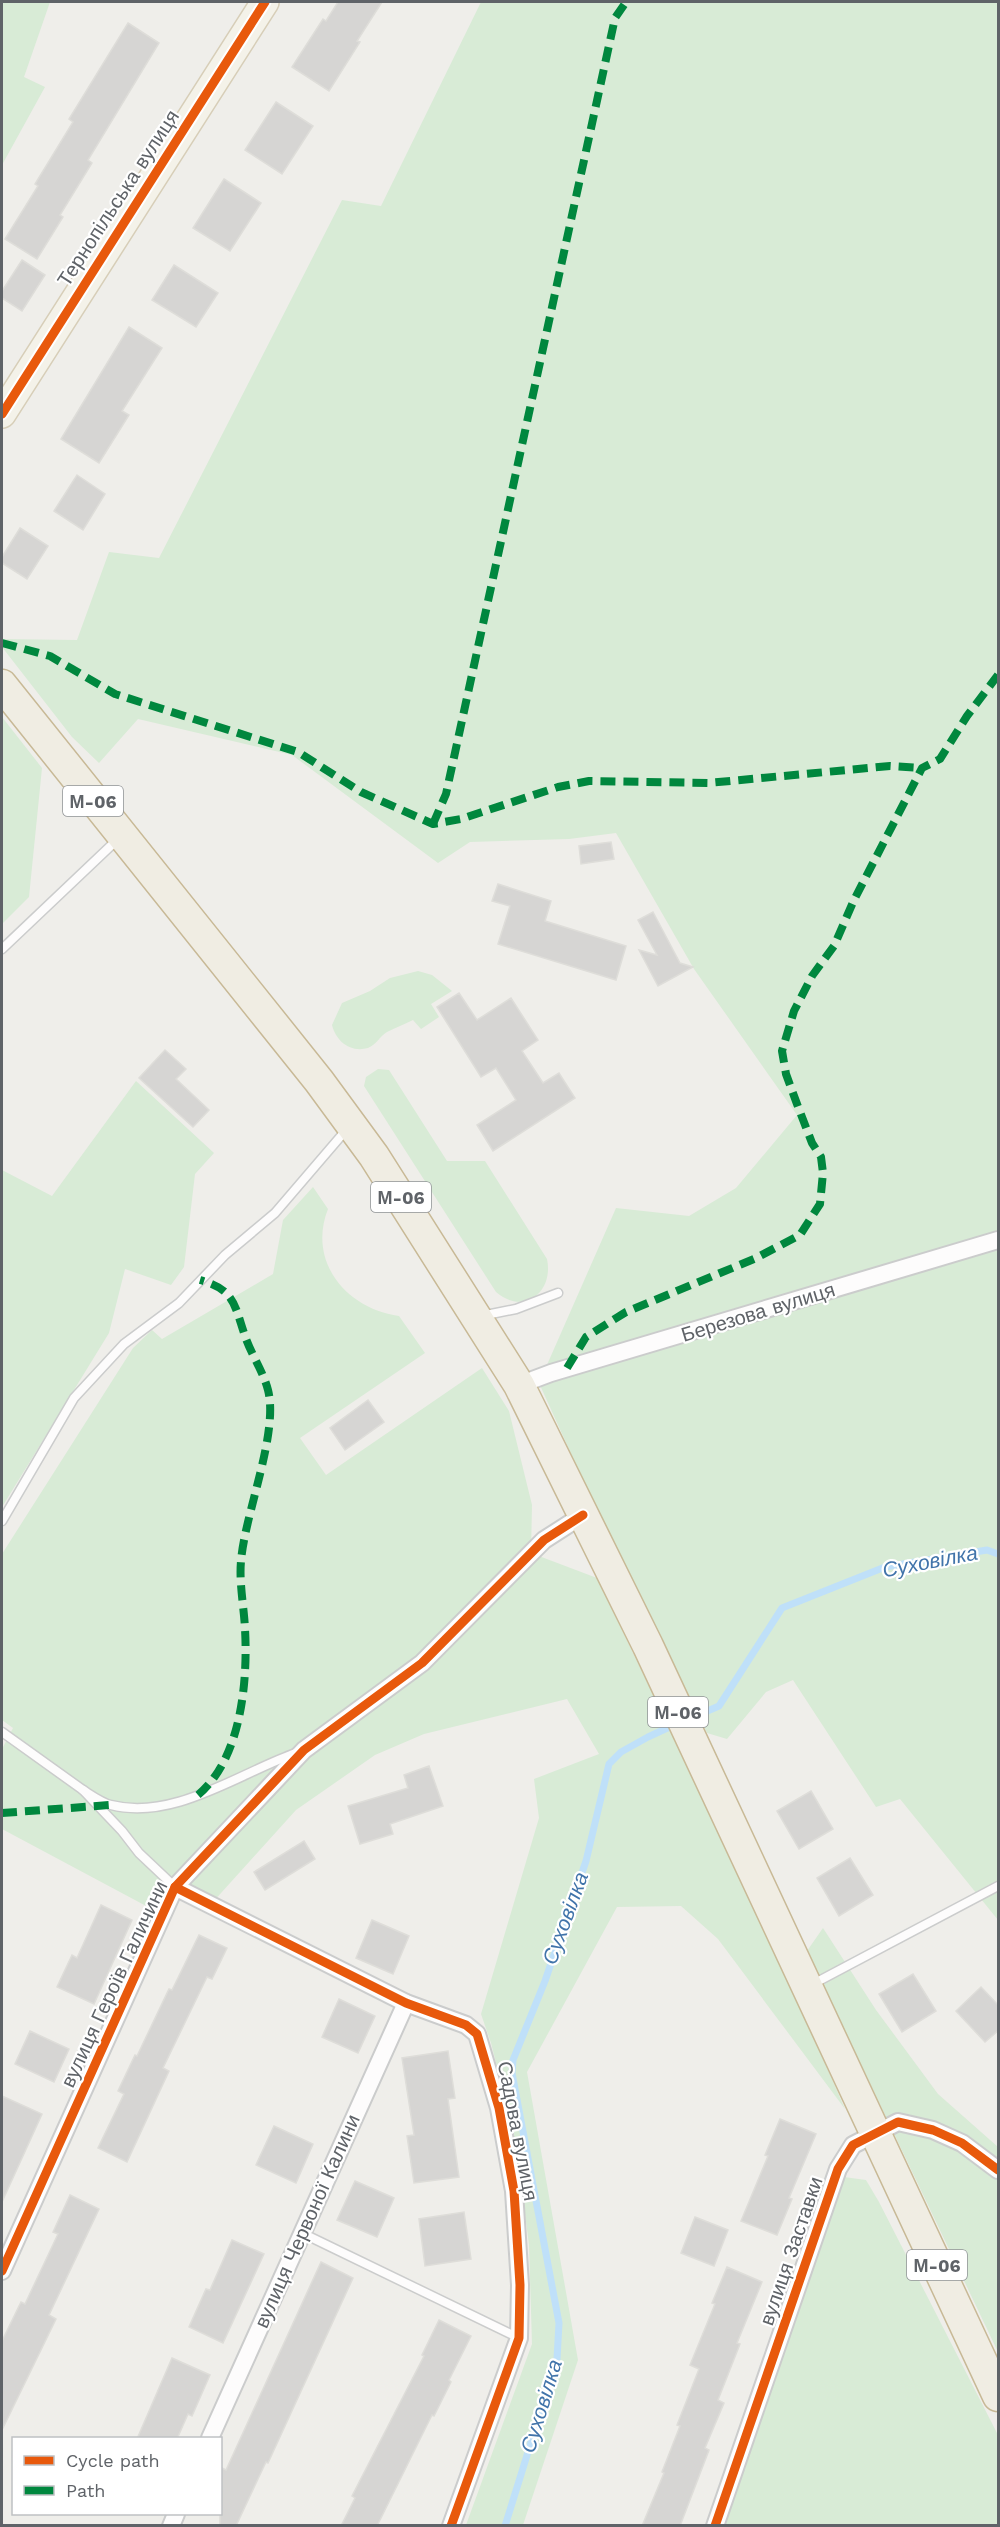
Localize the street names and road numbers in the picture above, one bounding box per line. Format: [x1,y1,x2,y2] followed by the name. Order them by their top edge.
[52,105,184,291] street label: Тернопільська вулиця
[63,786,123,816] road number: М-06
[371,1182,431,1212] road number: М-06
[678,1277,838,1347] street label: Березова вулиця
[648,1697,708,1727] road number: М-06
[56,1877,172,2091] street label: вулиця Героїв Галичини
[493,2059,543,2203] street label: Садова вулиця
[249,2111,365,2331] street label: вулиця Червоної Калини
[754,2174,828,2328] street label: вулиця Заставки
[907,2250,967,2280] road number: М-06

